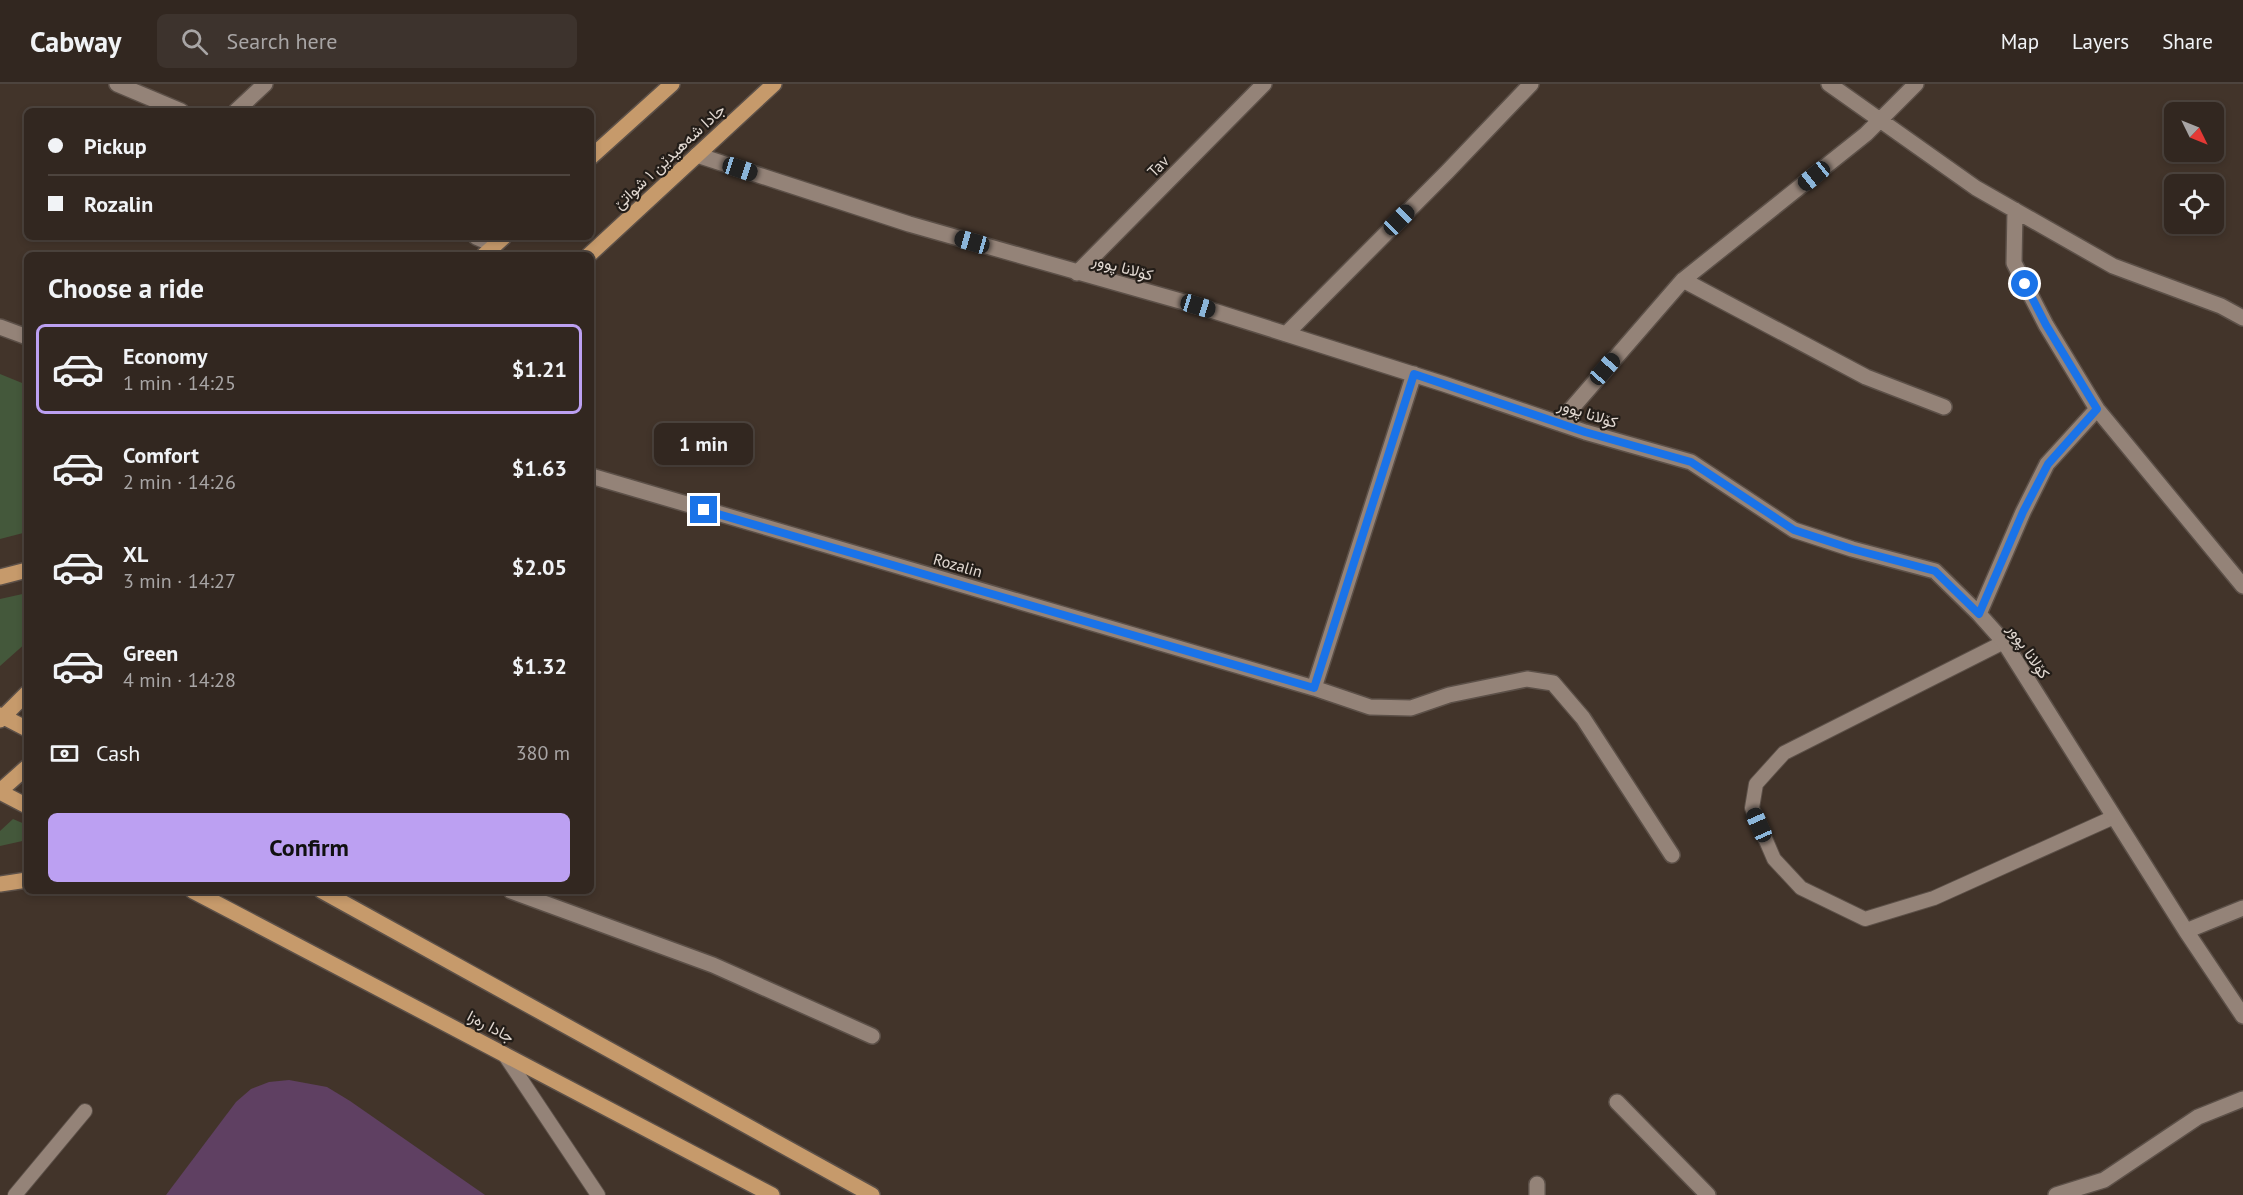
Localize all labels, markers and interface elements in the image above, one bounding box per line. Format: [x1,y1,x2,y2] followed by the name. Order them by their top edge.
[157,14,577,68] search box
[30,23,121,60] text: Cabway
[178,25,211,58] icon: search
[226,27,337,55] text: Search here
[2001,28,2039,55] text: Map
[2072,28,2129,55] text: Layers
[2162,28,2213,55] text: Share
[609,99,730,214] street label: جادا شەهیدێن ١ شواتێ
[2164,102,2224,162] north arrow
[2164,102,2224,234] map controls
[84,132,147,160] text: Pickup
[1143,151,1173,181] street label: Tav
[720,155,760,183] car
[1794,158,1834,194] car
[2164,174,2224,234] button: locate
[84,190,153,218] text: Rozalin
[1380,201,1418,239] car
[952,228,992,256] car
[1089,249,1155,287] street label: کۆلانا پوور
[2011,270,2038,297] route start
[48,271,204,305] text: Choose a ride
[1178,292,1218,320] car
[51,342,105,396] icon: car
[123,342,207,370] text: Economy
[1586,350,1624,388] car
[512,355,567,383] text: $1.21
[123,370,236,396] text: 1 min · 14:25
[1554,394,1621,434] street label: کۆلانا پوور
[654,423,754,465] callout: 1 min
[679,431,728,457] text: 1 min
[51,441,105,495] icon: car
[123,441,199,469] text: Comfort
[512,454,567,482] text: $1.63
[123,469,236,495] text: 2 min · 14:26
[690,496,717,523] route end
[51,540,105,594] icon: car
[123,540,148,568] text: XL
[931,549,985,581] street label: Rozalin
[512,553,567,581] text: $2.05
[123,568,236,594] text: 3 min · 14:27
[2001,619,2055,683] street label: کۆلانا پوور
[51,639,105,693] icon: car
[123,639,178,667] text: Green
[512,652,567,680] text: $1.32
[123,667,236,693] text: 4 min · 14:28
[48,737,81,770] icon: cash
[96,739,140,767] text: Cash
[516,740,570,766] text: 380 m
[1743,805,1775,845] car
[48,813,570,882] button: Confirm
[464,1005,518,1048] street label: جادا ره‌زا

